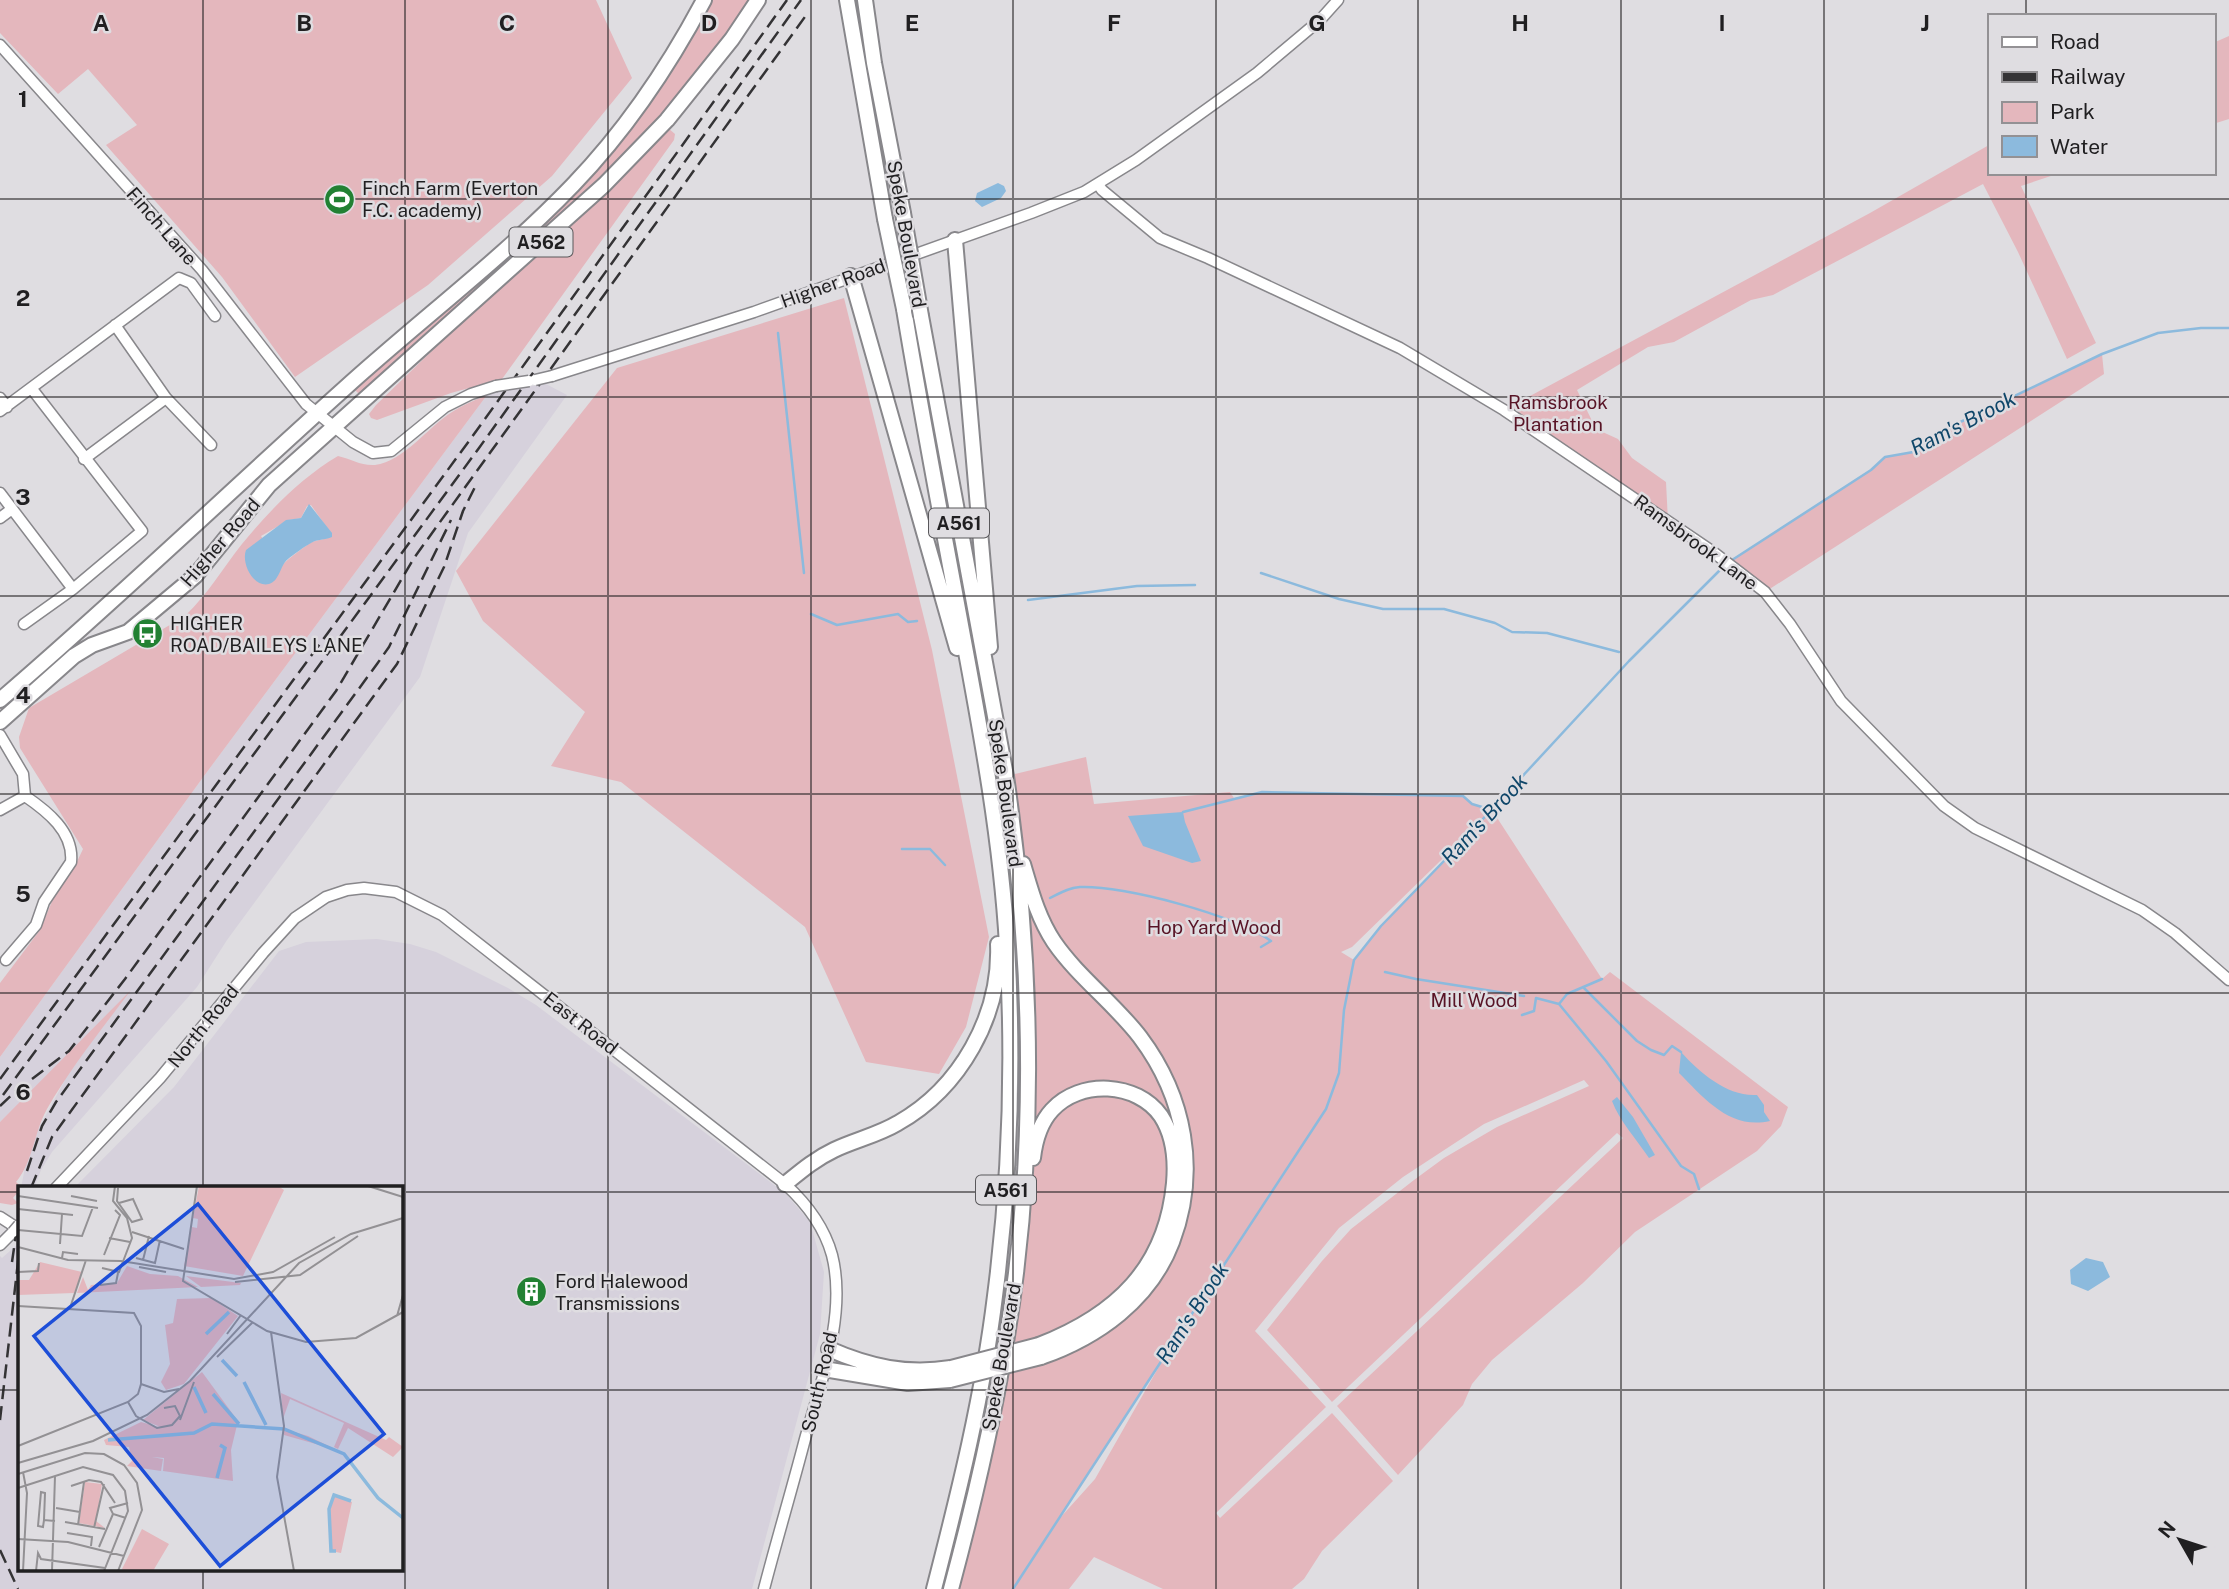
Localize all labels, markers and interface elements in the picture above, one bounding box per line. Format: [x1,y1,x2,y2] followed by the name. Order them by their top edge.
[93,9,110,36] text: A
[296,9,312,36] text: B
[499,9,515,36] text: C
[701,9,717,36] text: D
[905,9,919,36] text: E
[1107,9,1121,36] text: F
[1308,9,1326,36] text: G
[1511,9,1529,36] text: H
[1718,9,1726,36] text: I
[1920,9,1930,36] text: J
[1988,14,2215,175] legend
[2050,29,2100,54] text: Road
[2050,64,2126,89] text: Railway
[18,85,28,112] text: 1
[2050,99,2095,124] text: Park
[2050,134,2108,159] text: Water
[883,159,931,309] street label: Speke Boulevard
[362,177,538,221] place label: Finch Farm (Everton F.C. academy)
[322,182,356,216] sports icon: Finch Farm (Everton F.C. academy)
[122,183,202,269] street label: Finch Lane
[510,228,572,256] road number: A562
[778,254,888,312] street label: Higher Road
[16,284,30,311] text: 2
[1906,385,2021,460] water label: Ram's Brook
[1508,391,1608,435] park label: Ramsbrook Plantation
[15,483,31,510] text: 3
[1630,490,1762,594] street label: Ramsbrook Lane
[176,493,264,591] street label: Higher Road
[929,508,989,538] road number: A561
[170,612,363,656] place label: HIGHER ROAD/BAILEYS LANE
[130,617,164,651] bus stop icon: HIGHER ROAD/BAILEYS LANE
[15,681,31,708] text: 4
[985,718,1027,868] street label: Speke Boulevard
[1436,768,1533,870] water label: Ram's Brook
[15,880,31,907] text: 5
[1147,916,1281,938] park label: Hop Yard Wood
[163,980,243,1072] street label: North Road
[539,987,623,1059] street label: East Road
[1430,989,1518,1011] park label: Mill Wood
[15,1078,31,1105] text: 6
[976,1176,1036,1204] road number: A561
[18,1186,402,1572] inset map
[1150,1257,1234,1368] water label: Ram's Brook
[555,1270,688,1314] place label: Ford Halewood Transmissions
[515,1275,549,1309] building icon: Ford Halewood Transmissions
[977,1282,1025,1432] street label: Speke Boulevard
[797,1330,841,1434] street label: South Road
[2145,1505,2215,1575] north arrow
[2154,1517,2180,1542] text: N

